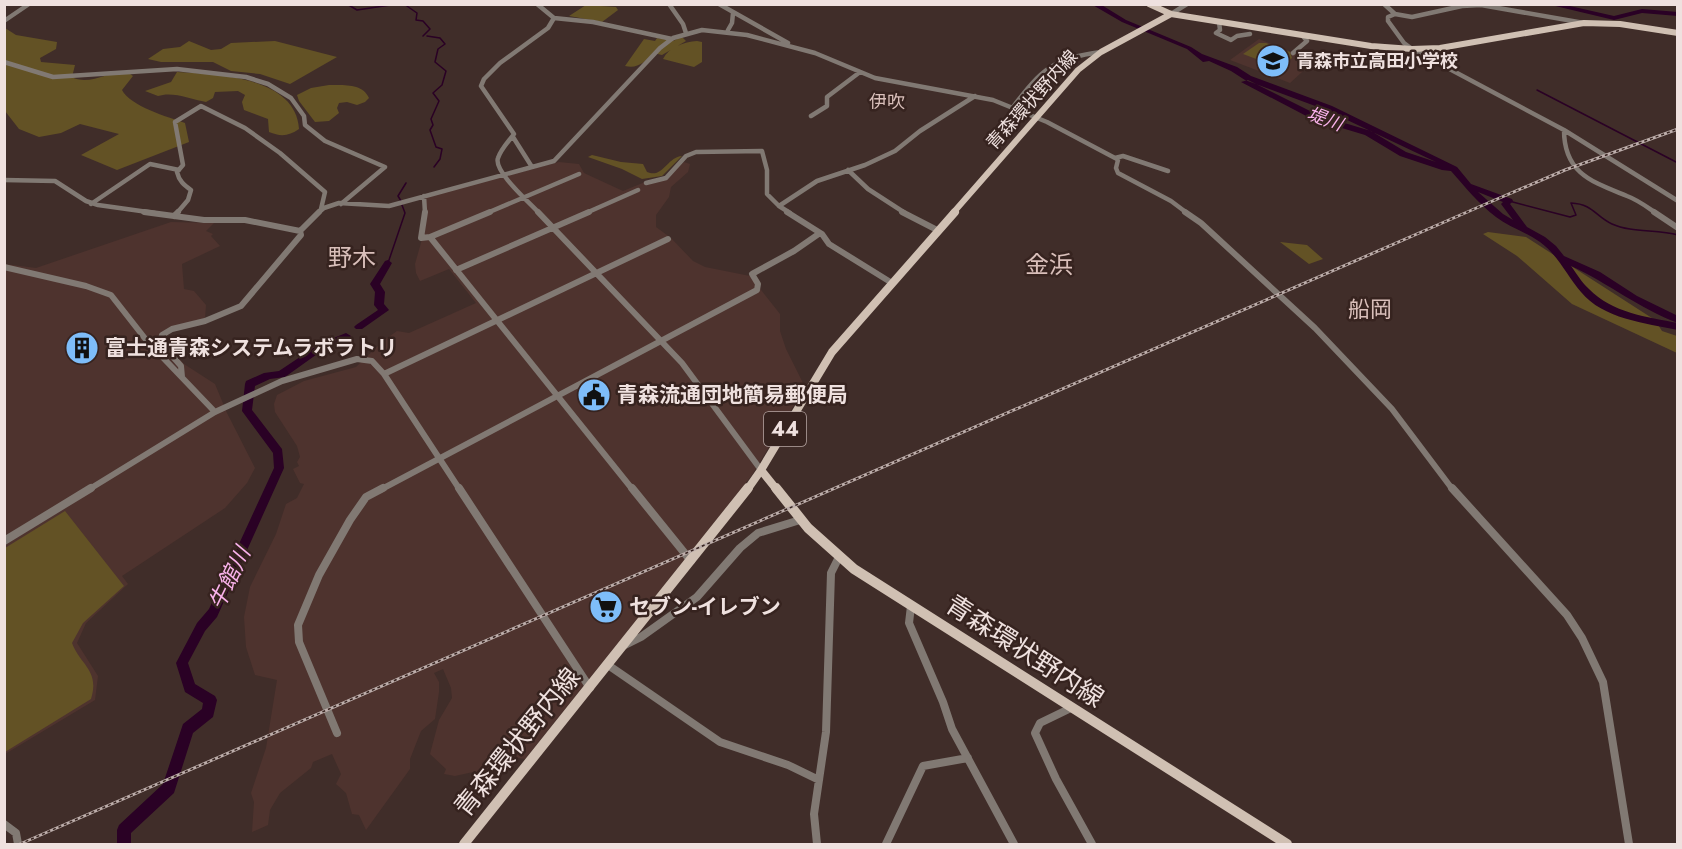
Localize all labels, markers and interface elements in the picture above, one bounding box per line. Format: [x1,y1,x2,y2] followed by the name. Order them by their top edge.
[1255,43,1291,79] school or university icon: 青森市立高田小学校
[980,44,1084,156] street label: 青森環状野内線
[1296,48,1458,74] place label: 青森市立高田小学校
[869,89,905,115] district label: 伊吹
[1304,101,1348,138] water label: 堤川
[328,240,376,275] district label: 野木
[1025,247,1073,282] district label: 金浜
[1348,293,1392,325] district label: 船岡
[64,330,100,366] building icon: 富士通青森システムラボラトリ
[105,333,397,363] place label: 富士通青森システムラボラトリ
[576,377,612,413] public building icon: 青森流通団地簡易郵便局
[617,380,848,410] place label: 青森流通団地簡易郵便局
[764,412,806,446] road number: 44
[200,540,259,615] water label: 牛館川
[938,585,1112,717] street label: 青森環状野内線
[588,589,624,625] supermarket icon: セブン-イレブン
[629,592,781,622] place label: セブン-イレブン
[445,659,589,825] street label: 青森環状野内線

